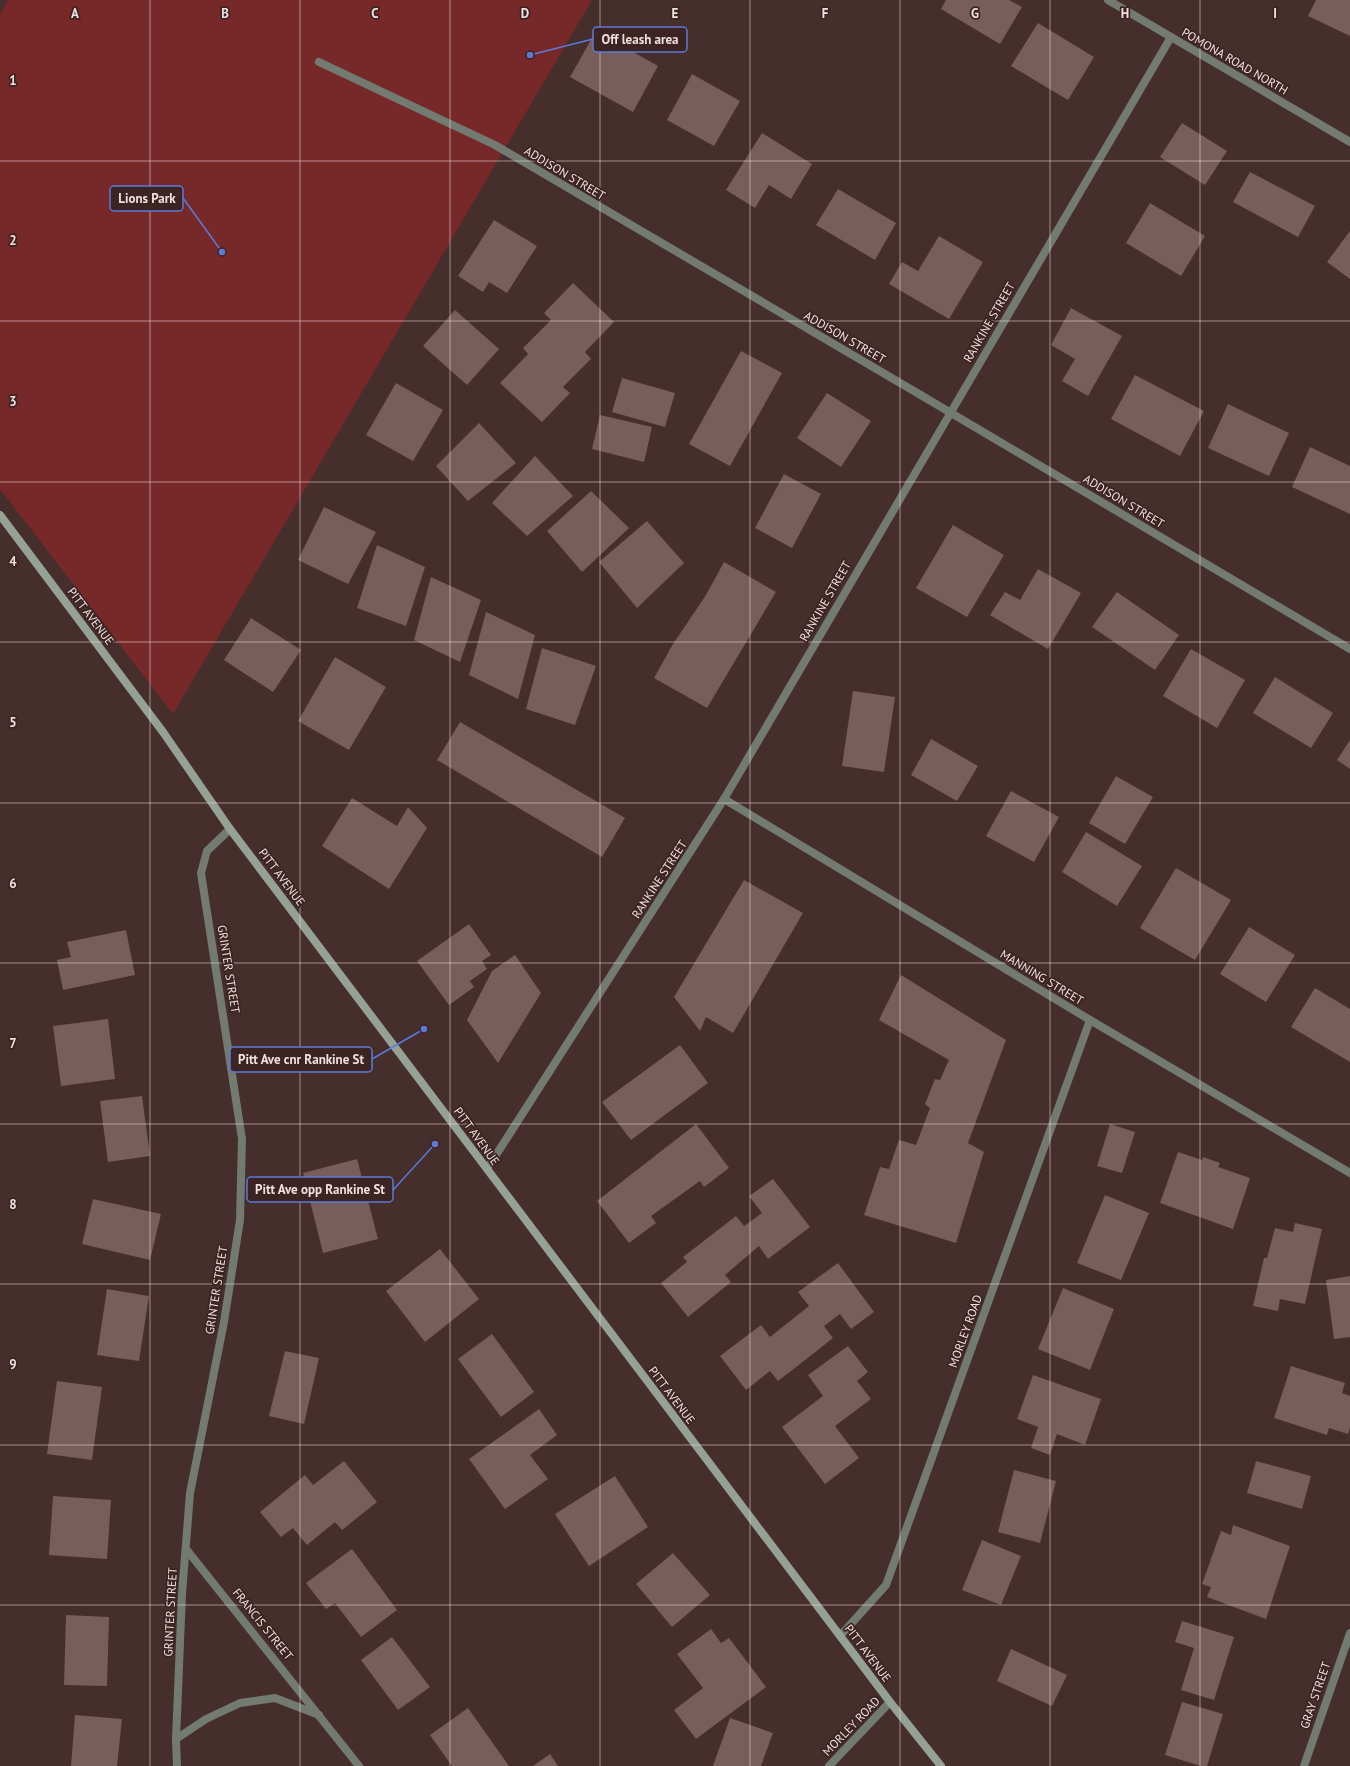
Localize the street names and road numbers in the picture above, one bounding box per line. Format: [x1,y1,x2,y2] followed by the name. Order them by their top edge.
[1179,24,1291,98] street label: POMONA ROAD NORTH
[522,143,608,203] street label: ADDISON STREET
[960,279,1018,365] street label: RANKINE STREET
[802,308,889,367] street label: ADDISON STREET
[1081,471,1167,531] street label: ADDISON STREET
[796,558,854,644] street label: RANKINE STREET
[64,584,118,648] street label: PITT AVENUE
[628,837,690,921] street label: RANKINE STREET
[255,845,309,909] street label: PITT AVENUE
[215,924,243,1015] street label: GRINTER STREET
[998,946,1087,1008] street label: MANNING STREET
[451,1104,503,1168] street label: PITT AVENUE
[202,1244,230,1335] street label: GRINTER STREET
[945,1292,985,1369] street label: MORLEY ROAD
[645,1363,699,1427] street label: PITT AVENUE
[160,1567,180,1657] street label: GRINTER STREET
[230,1585,297,1663] street label: FRANCIS STREET
[841,1621,895,1685] street label: PITT AVENUE
[1297,1659,1334,1730] street label: GRAY STREET
[819,1693,883,1759] street label: MORLEY ROAD

